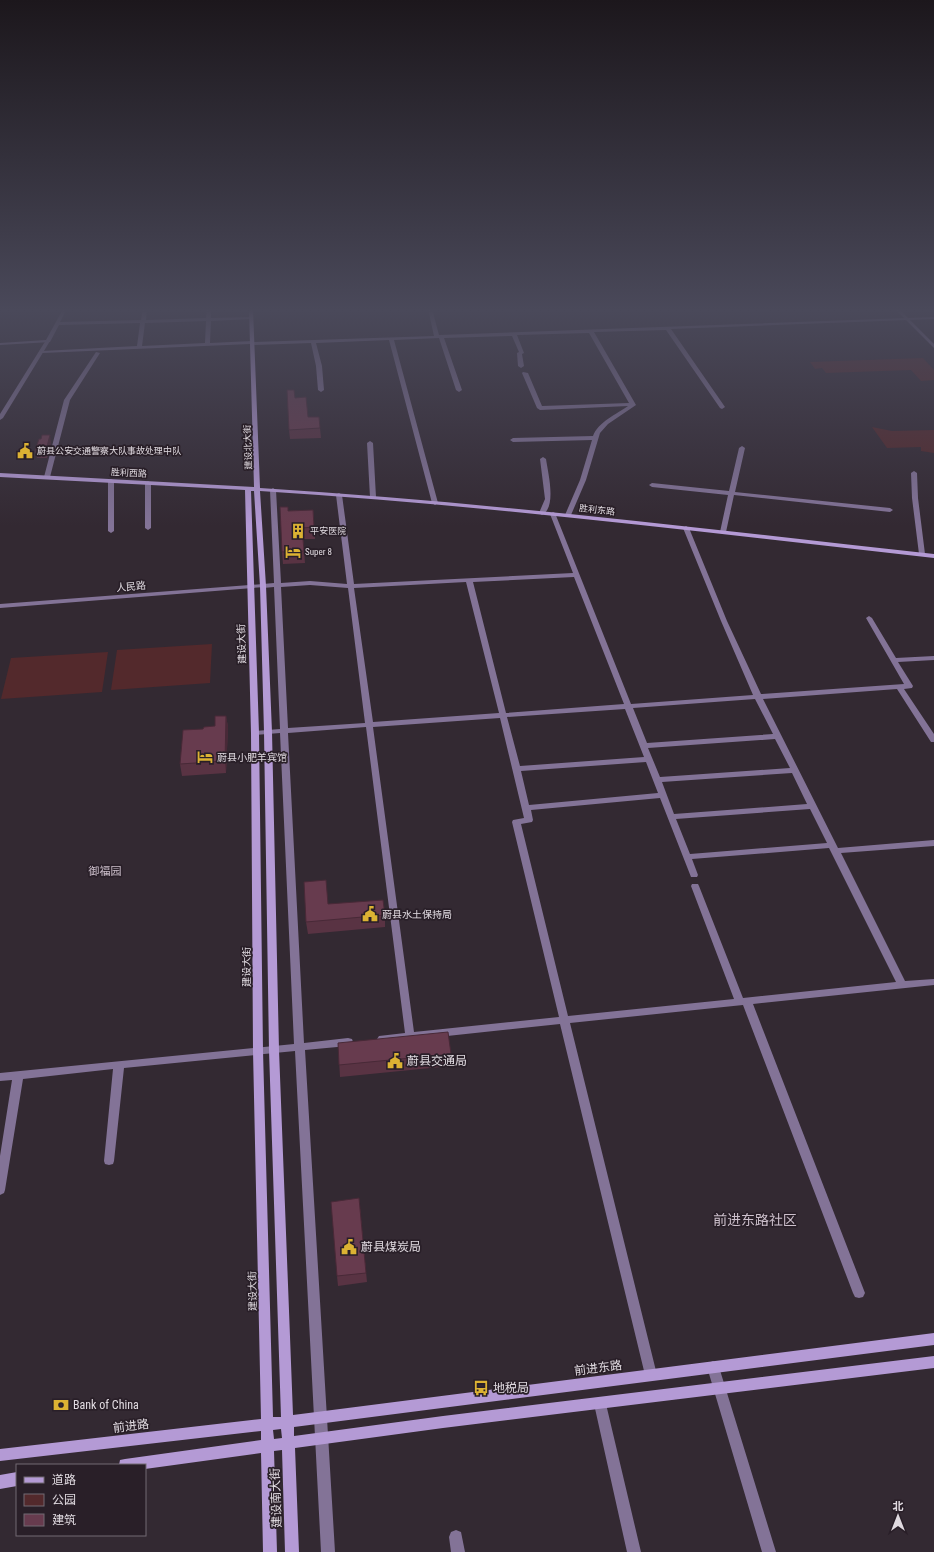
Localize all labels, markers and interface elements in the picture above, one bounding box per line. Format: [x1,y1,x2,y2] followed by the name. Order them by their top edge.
[242,424,254,470] street label: 建设北大街
[16,442,34,460] public building icon: 蔚县公安交通警察大队事故处理中队
[37,446,182,456] place label: 蔚县公安交通警察大队事故处理中队
[111,467,147,479] street label: 胜利西路
[579,503,615,517] street label: 胜利东路
[289,522,307,540] building icon: 平安医院
[310,526,346,536] place label: 平安医院
[284,543,302,561] hotel icon: Super 8
[305,547,332,557] place label: Super 8
[116,580,146,593] street label: 人民路
[235,624,248,664] street label: 建设大街
[196,748,214,766] hotel icon: 蔚县小肥羊宾馆
[217,752,287,763] place label: 蔚县小肥羊宾馆
[88,865,122,878] district label: 御福园
[361,905,379,923] public building icon: 蔚县水土保持局
[382,909,452,920] place label: 蔚县水土保持局
[241,947,252,987] street label: 建设大街
[386,1052,404,1070] public building icon: 蔚县交通局
[407,1054,467,1068] place label: 蔚县交通局
[713,1212,797,1228] district label: 前进东路社区
[340,1238,358,1256] public building icon: 蔚县煤炭局
[361,1240,421,1254] place label: 蔚县煤炭局
[247,1271,258,1311] street label: 建设大街
[573,1358,623,1378] street label: 前进东路
[472,1379,490,1397] bus stop icon: 地税局
[493,1381,529,1395] place label: 地税局
[52,1396,70,1414] bank icon: Bank of China
[73,1398,139,1412] place label: Bank of China
[112,1417,150,1435] street label: 前进路
[16,1464,146,1536] legend
[268,1468,284,1528] street label: 建设南大街
[52,1473,76,1487] text: 道路
[52,1493,76,1507] text: 公园
[878,1496,918,1536] north arrow
[893,1500,904,1513] text: 北
[52,1513,76,1527] text: 建筑

